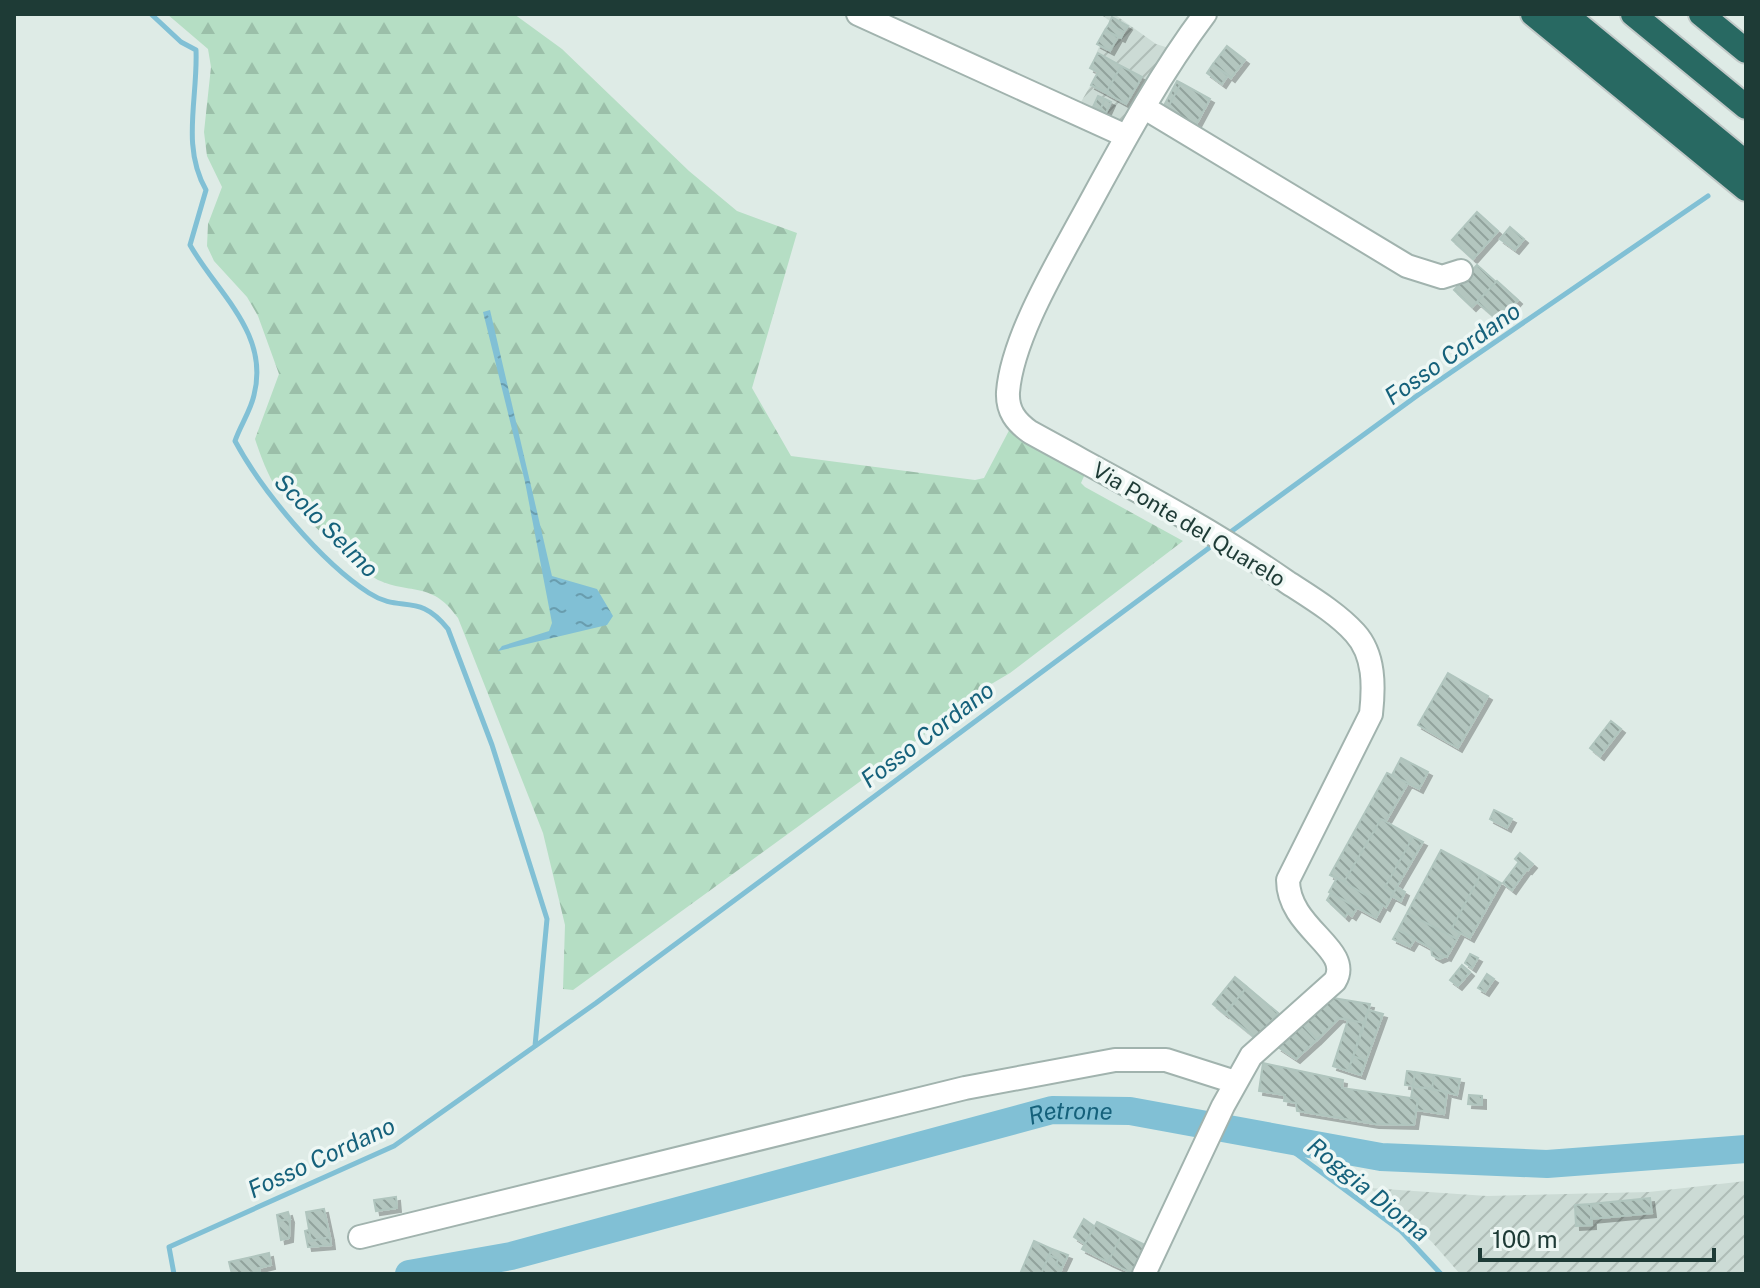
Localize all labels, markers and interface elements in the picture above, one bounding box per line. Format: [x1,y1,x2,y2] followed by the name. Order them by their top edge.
[1379,296,1525,410] water label: Fosso Cordano
[1088,456,1290,592] street label: Via Ponte del Quarelo
[269,467,385,583] water label: Scolo Selmo
[855,675,999,793] water label: Fosso Cordano
[1025,1096,1113,1130] water label: Retrone
[243,1111,399,1203] water label: Fosso Cordano
[1302,1131,1436,1247] water label: Roggia Dioma
[1480,1212,1714,1262] scale bar
[1492,1225,1558,1253] text: 100 m

